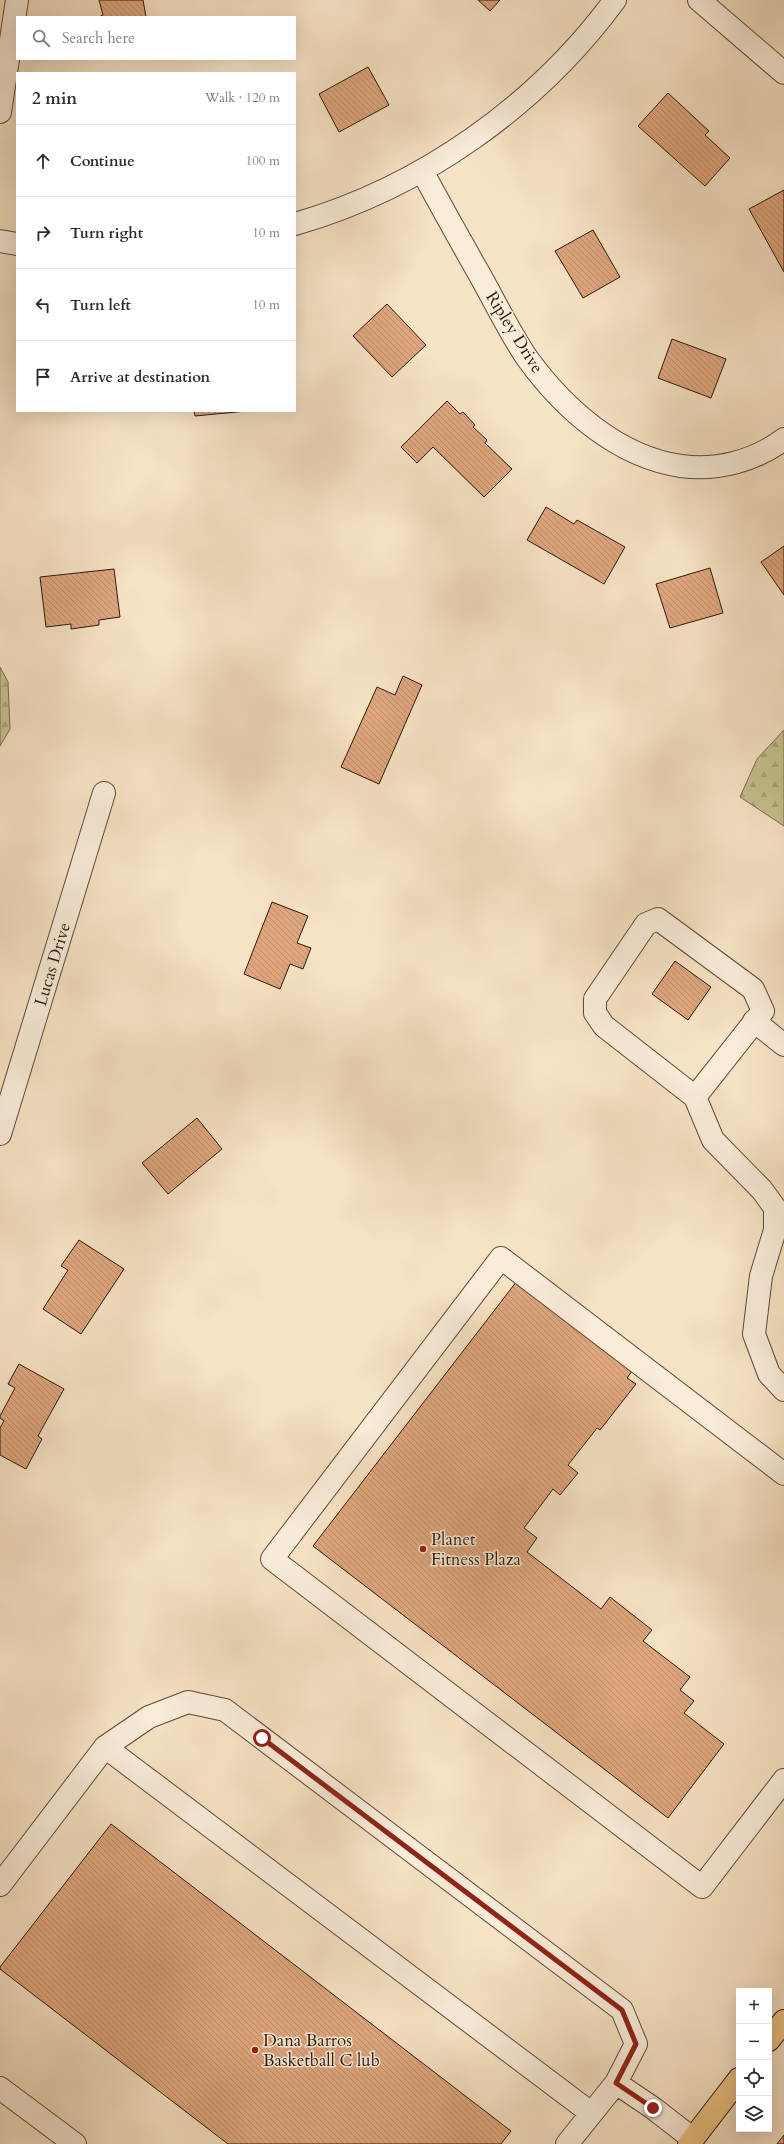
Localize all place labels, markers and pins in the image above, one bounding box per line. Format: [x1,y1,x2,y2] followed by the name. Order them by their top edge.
[431,1528,521,1571] place label: Planet Fitness Plaza
[418,1544,428,1554] marker: Planet Fitness Plaza
[263,2029,380,2072] place label: Dana Barros Basketball C lub
[250,2045,260,2055] marker: Dana Barros Basketball C lub

